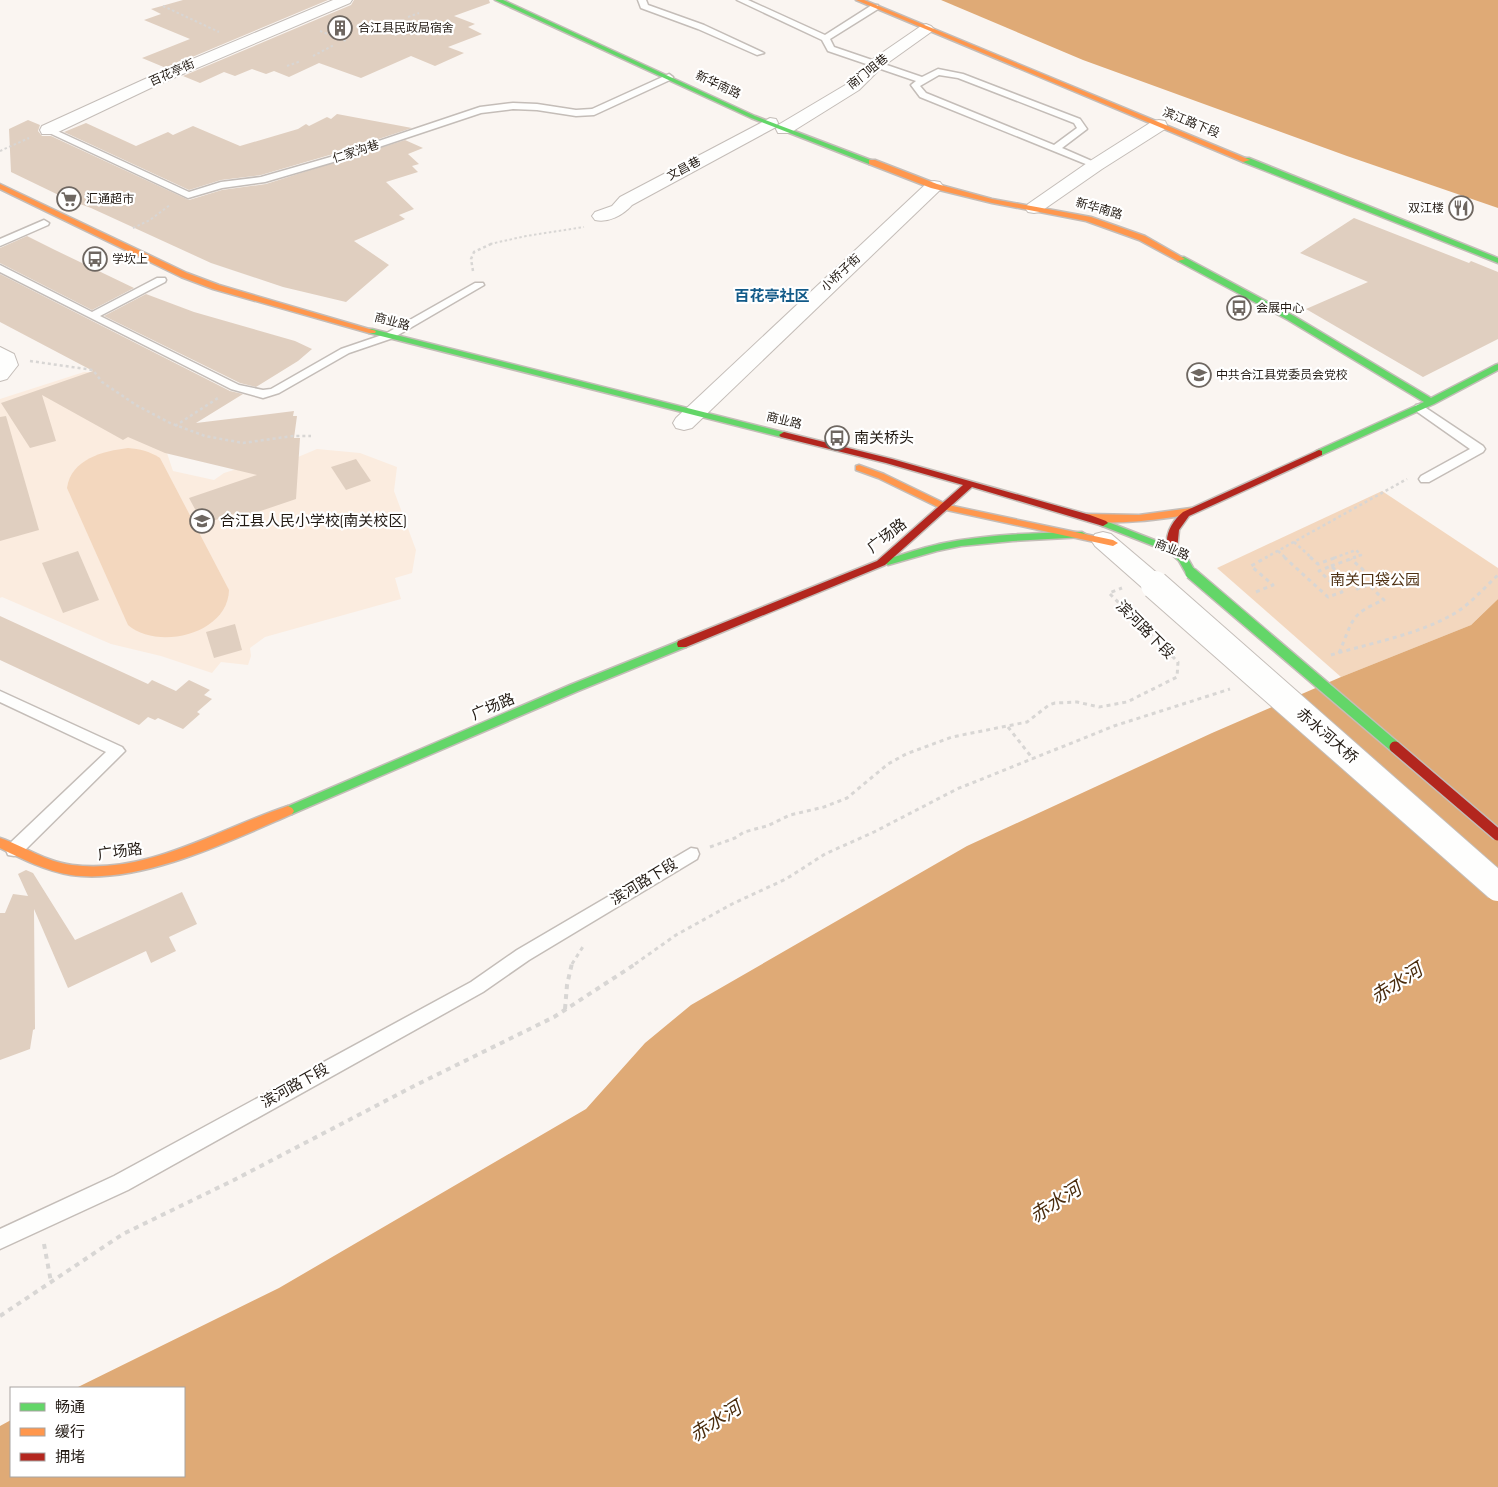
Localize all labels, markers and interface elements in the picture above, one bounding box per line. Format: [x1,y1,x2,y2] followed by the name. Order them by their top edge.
[327,15,353,41] building icon: 合江县民政局宿舍
[358,21,454,36] place label: 合江县民政局宿舍
[845,51,891,93] street label: 南门咀巷
[147,56,197,90] street label: 百花亭街
[693,68,743,102] street label: 新华南路
[1160,105,1222,141] street label: 滨江路下段
[331,137,381,167] street label: 仁家沟巷
[665,154,703,184] street label: 文昌巷
[56,186,82,212] supermarket icon: 汇通超市
[86,192,134,207] place label: 汇通超市
[1074,195,1124,223] street label: 新华南路
[1448,195,1474,221] restaurant icon: 双江楼
[1408,201,1444,216] place label: 双江楼
[82,246,108,272] bus stop icon: 学坎上
[818,251,864,295] street label: 小桥子街
[112,252,148,267] place label: 学坎上
[734,287,810,306] district label: 百花亭社区
[1226,295,1252,321] bus stop icon: 会展中心
[1256,301,1304,316] place label: 会展中心
[373,310,411,334] street label: 商业路
[1186,362,1212,388] school or university icon: 中共合江县党委员会党校
[1216,368,1348,383] place label: 中共合江县党委员会党校
[765,409,803,433] street label: 商业路
[824,425,850,451] bus stop icon: 南关桥头
[854,429,914,448] place label: 南关桥头
[189,508,215,534] school or university icon: 合江县人民小学校(南关校区)
[220,512,407,531] place label: 合江县人民小学校(南关校区)
[863,515,911,557] street label: 广场路
[1152,536,1192,564] street label: 商业路
[1330,571,1420,590] park label: 南关口袋公园
[1112,597,1178,663] street label: 滨河路下段
[469,689,517,725] street label: 广场路
[1292,704,1362,768] street label: 赤水河大桥
[96,839,144,865] street label: 广场路
[607,855,681,909] street label: 滨河路下段
[1367,957,1431,1009] water label: 赤水河
[258,1060,332,1112] street label: 滨河路下段
[1026,1176,1090,1228] water label: 赤水河
[10,1387,185,1477] legend
[686,1395,750,1447] water label: 赤水河
[55,1398,85,1417] text: 畅通
[55,1423,85,1442] text: 缓行
[55,1448,85,1467] text: 拥堵

